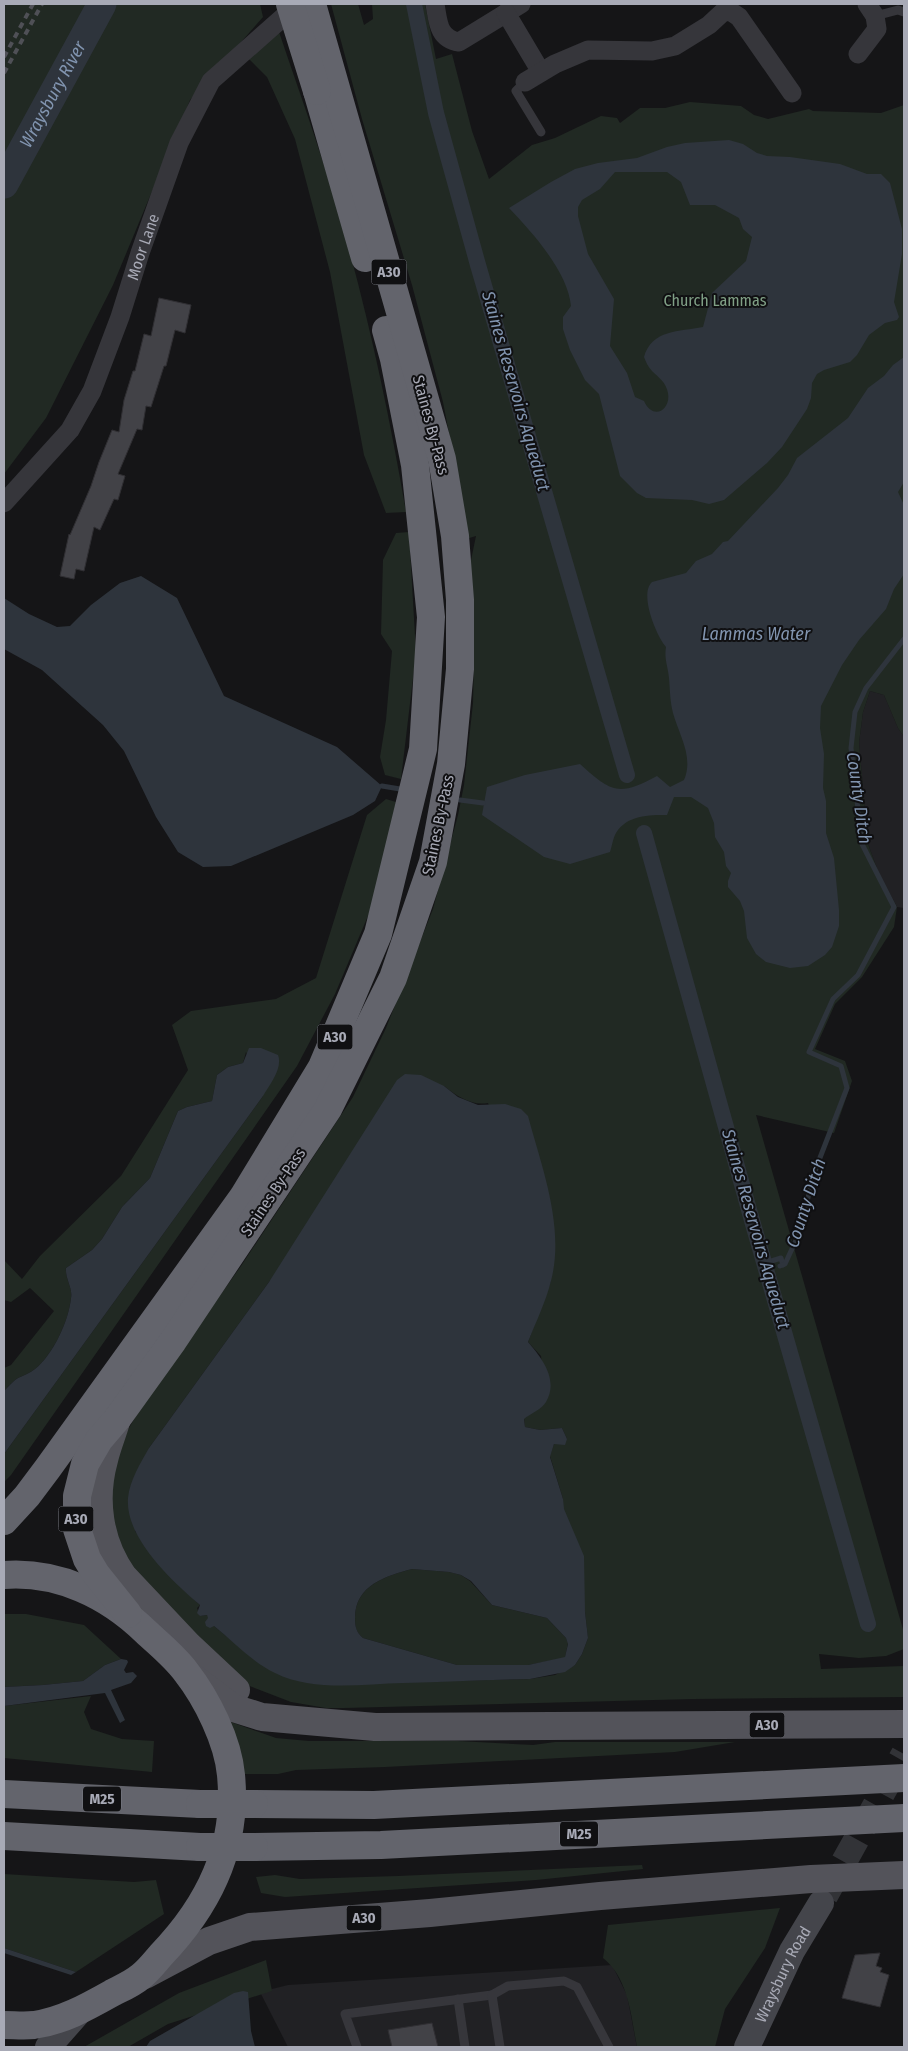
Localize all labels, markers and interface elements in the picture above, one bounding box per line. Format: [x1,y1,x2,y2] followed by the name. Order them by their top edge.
[15,37,91,152] water label: Wraysbury River
[123,211,163,282] street label: Moor Lane
[372,260,406,284] road number: A30
[477,288,555,494] water label: Staines Reservoirs Aqueduct
[664,291,767,310] park label: Church Lammas
[409,373,453,477] street label: Staines By-Pass
[702,623,811,645] water label: Lammas Water
[842,751,876,845] water label: County Ditch
[418,773,458,877] street label: Staines By-Pass
[318,1024,352,1050] road number: A30
[717,1126,795,1332] water label: Staines Reservoirs Aqueduct
[237,1144,310,1240] street label: Staines By-Pass
[781,1156,831,1250] water label: County Ditch
[58,1506,94,1532] road number: A30
[750,1712,784,1738] road number: A30
[83,1786,121,1812] road number: M25
[560,1822,598,1846] road number: M25
[346,1906,382,1930] road number: A30
[750,1923,814,2025] street label: Wraysbury Road

